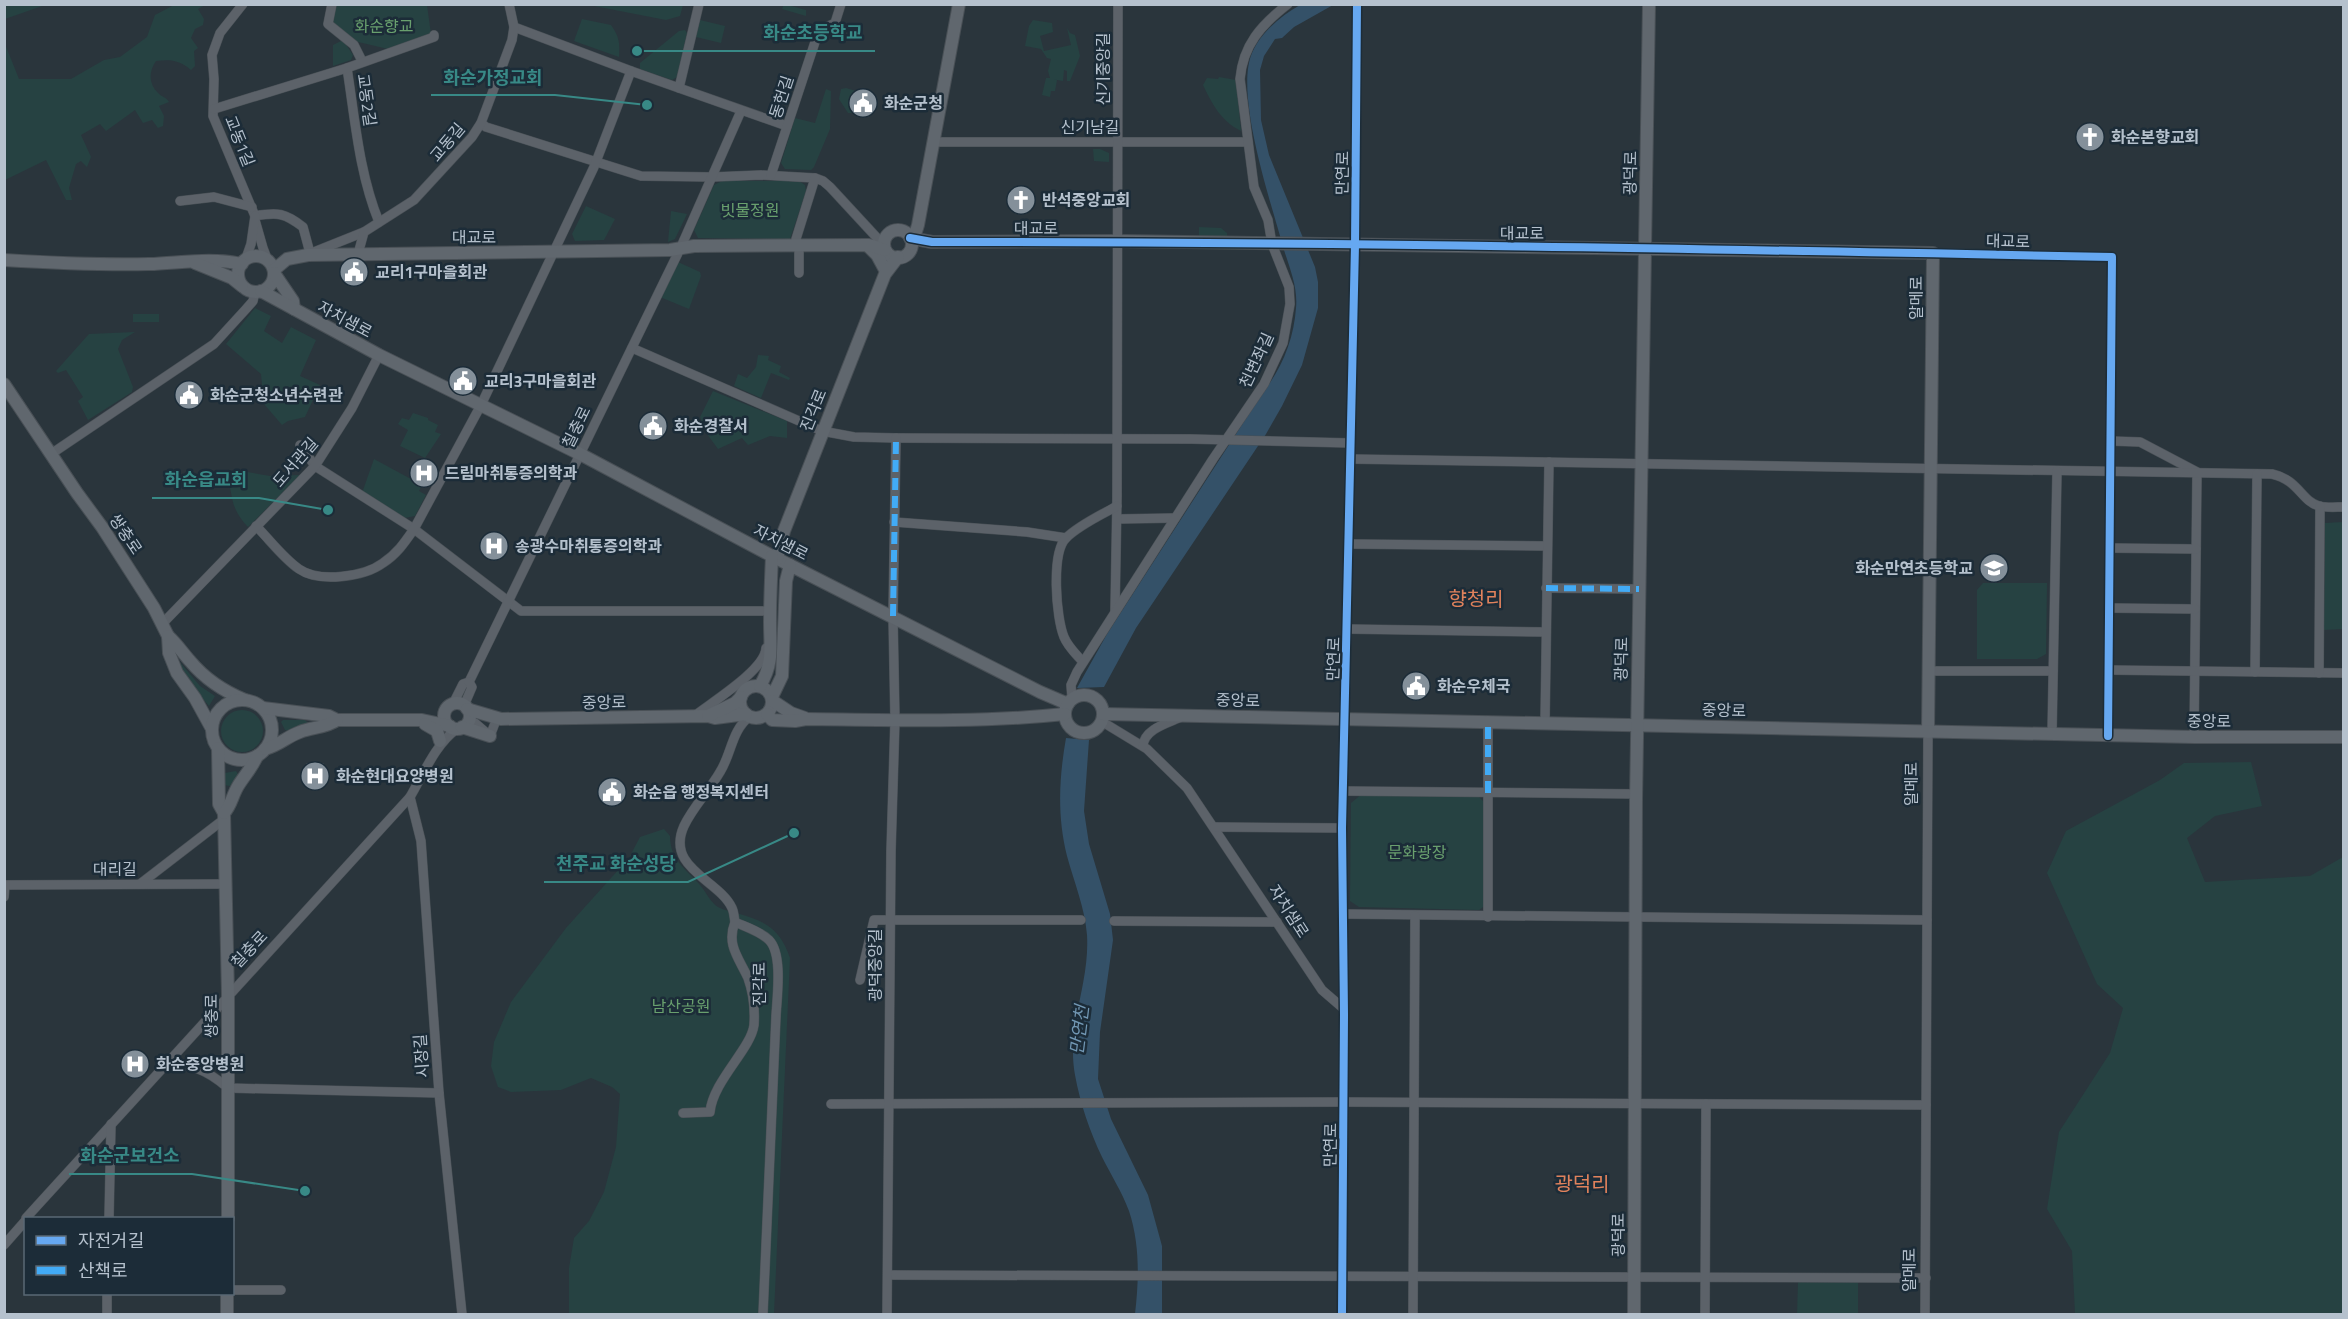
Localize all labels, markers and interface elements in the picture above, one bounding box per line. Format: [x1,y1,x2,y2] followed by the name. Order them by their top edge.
[355,14,413,38] park label: 화순향교
[751,15,875,51] callout: 화순초등학교
[763,19,863,46] text: 화순초등학교
[1091,32,1115,106] street label: 신기중앙길
[431,59,555,95] callout: 화순가정교회
[443,64,543,91] text: 화순가정교회
[351,72,383,128] street label: 교동2길
[763,72,799,122] street label: 동헌길
[847,87,879,119] public building icon: 화순군청
[884,91,943,115] place label: 화순군청
[219,112,261,170] street label: 교동1길
[1061,115,1119,139] street label: 신기남길
[424,117,470,167] street label: 교동길
[2074,121,2106,153] church icon: 화순본향교회
[2111,125,2199,149] place label: 화순본향교회
[1330,150,1354,195] street label: 만연로
[1618,150,1642,195] street label: 광덕로
[1005,184,1037,216] church icon: 반석중앙교회
[1042,188,1130,212] place label: 반석중앙교회
[721,198,779,222] park label: 빗물정원
[1014,216,1058,240] street label: 대교로
[1500,221,1544,245] street label: 대교로
[452,225,496,249] street label: 대교로
[1986,229,2031,253] street label: 대교로
[338,256,370,288] public building icon: 교리1구마을회관
[375,260,487,284] place label: 교리1구마을회관
[1904,276,1928,320] street label: 알메로
[313,295,377,344] street label: 자치샘로
[1233,328,1279,392] street label: 천변좌길
[447,365,479,397] public building icon: 교리3구마을회관
[484,369,596,393] place label: 교리3구마을회관
[173,379,205,411] public building icon: 화순군청소년수련관
[210,383,343,407] place label: 화순군청소년수련관
[794,385,833,435] street label: 진각로
[556,402,597,452] street label: 칠충로
[637,410,669,442] public building icon: 화순경찰서
[674,414,748,438] place label: 화순경찰서
[267,432,323,492] street label: 도서관길
[408,457,440,489] hospital icon: 드림마취통증의학과
[445,461,577,485] place label: 드림마취통증의학과
[152,462,259,498] callout: 화순읍교회
[165,466,247,493] text: 화순읍교회
[104,509,148,559] street label: 쌍충로
[749,518,813,566] street label: 자치샘로
[478,530,510,562] hospital icon: 송광수마취통증의학과
[515,534,662,558] place label: 송광수마취통증의학과
[1978,552,2010,584] school or university icon: 화순만연초등학교
[1855,556,1973,580] place label: 화순만연초등학교
[1448,583,1504,614] district label: 향청리
[1320,636,1346,681] street label: 만연로
[1609,636,1633,681] street label: 광덕로
[1400,670,1432,702] public building icon: 화순우체국
[1437,674,1511,698] place label: 화순우체국
[1216,688,1261,712] street label: 중앙로
[582,690,627,714] street label: 중앙로
[1702,698,1747,722] street label: 중앙로
[2187,709,2231,733] street label: 중앙로
[299,760,331,792] hospital icon: 화순현대요양병원
[1899,762,1923,806] street label: 알메로
[336,764,454,788] place label: 화순현대요양병원
[596,776,628,808] public building icon: 화순읍 행정복지센터
[633,780,769,804] place label: 화순읍 행정복지센터
[1388,840,1447,864] park label: 문화광장
[544,846,688,882] callout: 천주교 화순성당
[556,850,676,877] text: 천주교 화순성당
[93,857,137,881] street label: 대리길
[1263,880,1315,942] street label: 자치샘로
[225,924,273,973] street label: 칠충로
[863,928,887,1002] street label: 광덕중앙길
[747,962,771,1006] street label: 진각로
[199,994,223,1038] street label: 쌍충로
[652,994,710,1018] park label: 남산공원
[1063,1001,1096,1056] water label: 만연천
[407,1033,435,1079] street label: 시장길
[119,1048,151,1080] hospital icon: 화순중앙병원
[156,1052,244,1076] place label: 화순중앙병원
[1318,1122,1342,1167] street label: 만연로
[69,1138,192,1174] callout: 화순군보건소
[80,1142,180,1169] text: 화순군보건소
[1554,1168,1610,1199] district label: 광덕리
[1606,1213,1630,1257] street label: 광덕로
[24,1217,234,1295] legend
[78,1227,144,1254] text: 자전거길
[1897,1248,1921,1292] street label: 알메로
[78,1257,128,1284] text: 산책로

